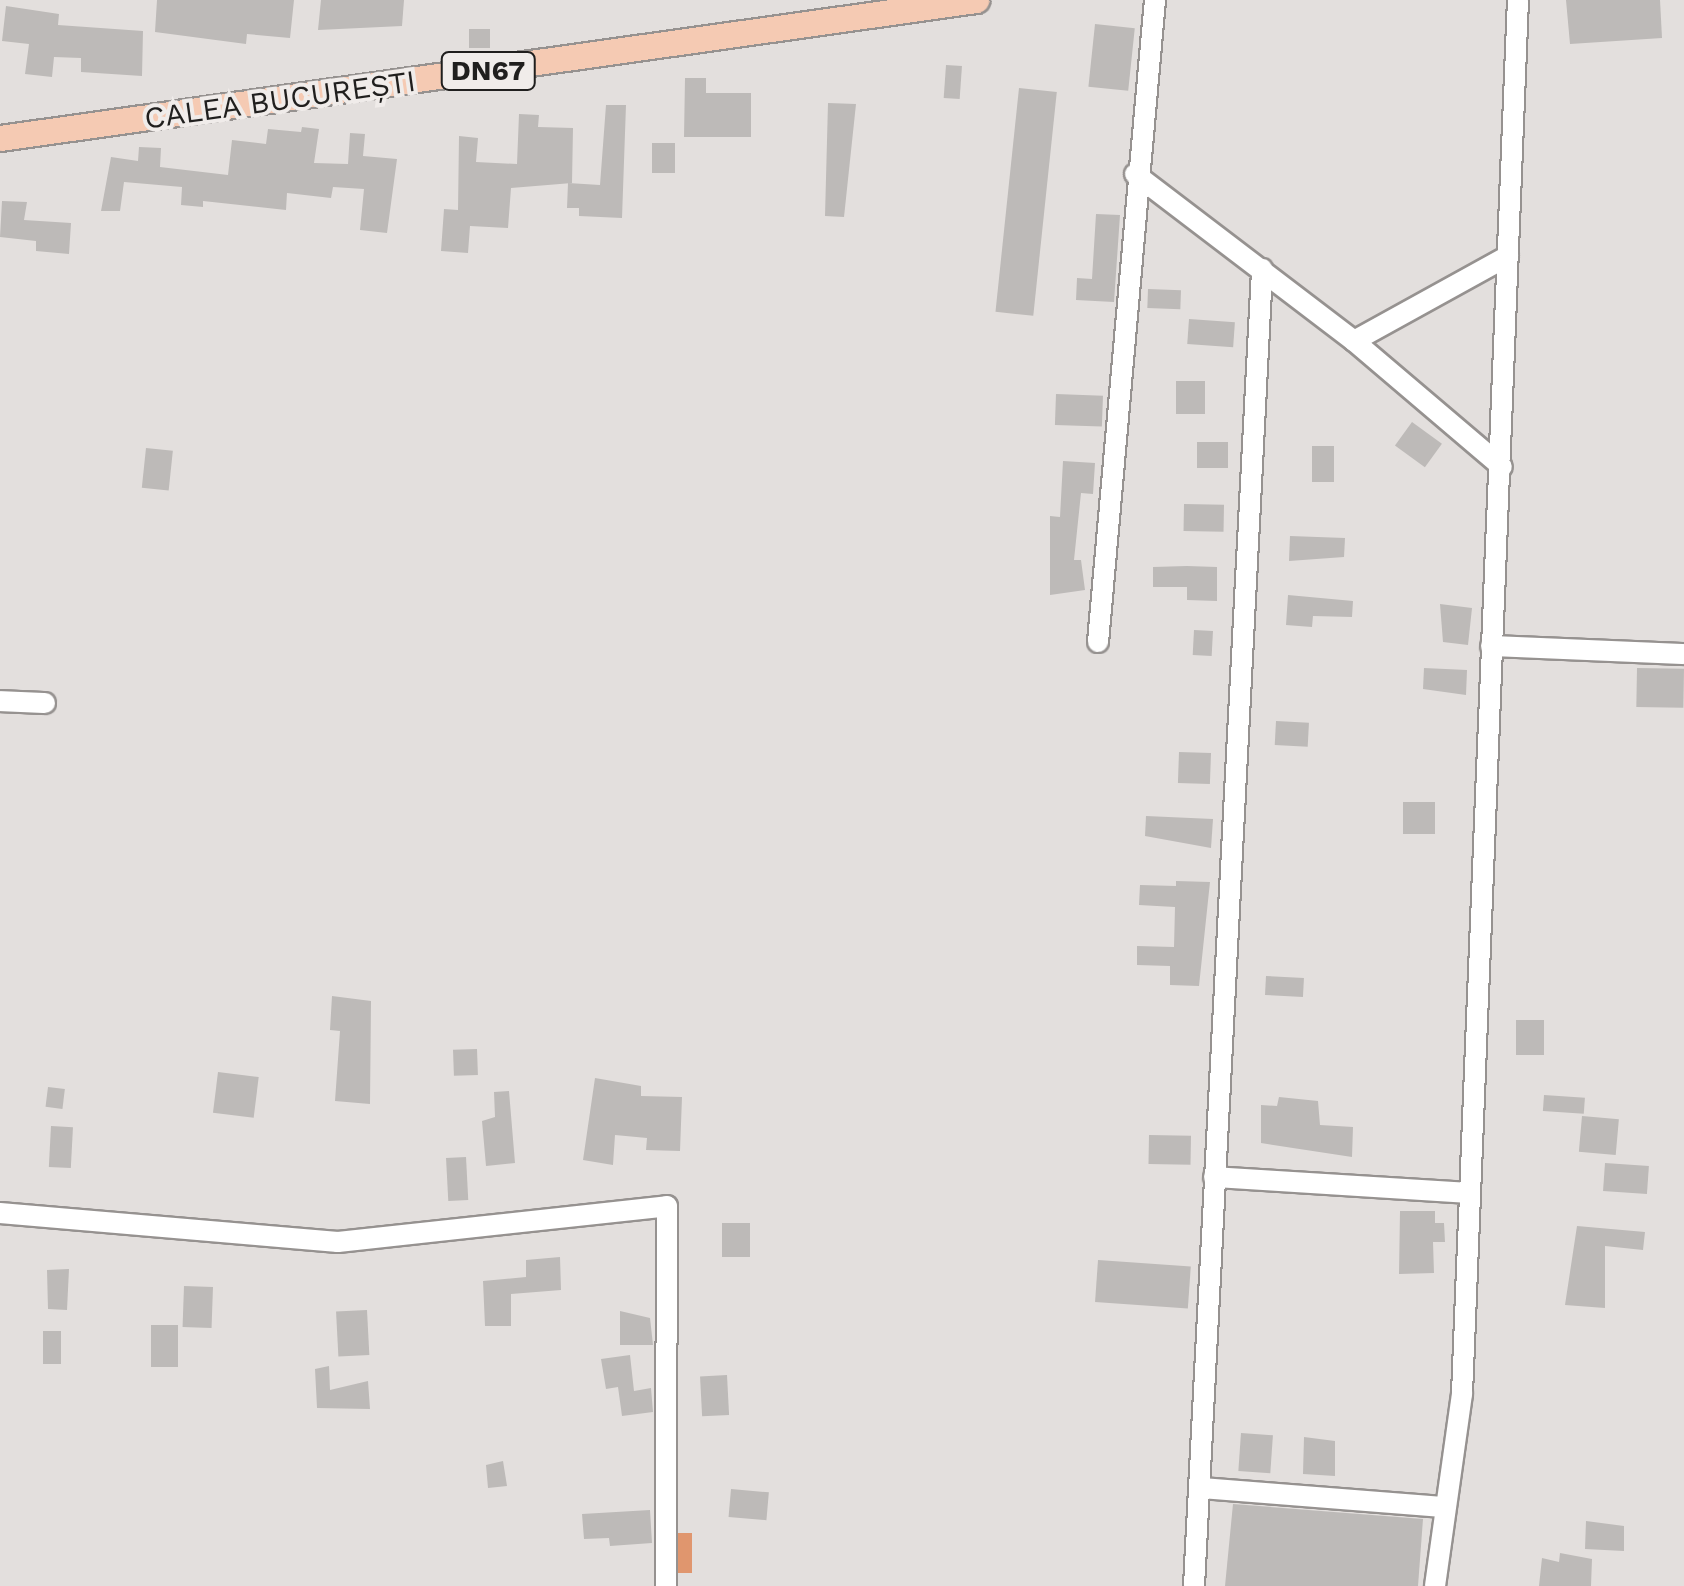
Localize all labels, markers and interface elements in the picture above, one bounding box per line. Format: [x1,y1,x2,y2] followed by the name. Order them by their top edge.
[440,48,536,94] road number: DN67
[142,63,418,137] street label: CALEA BUCUREȘTI

